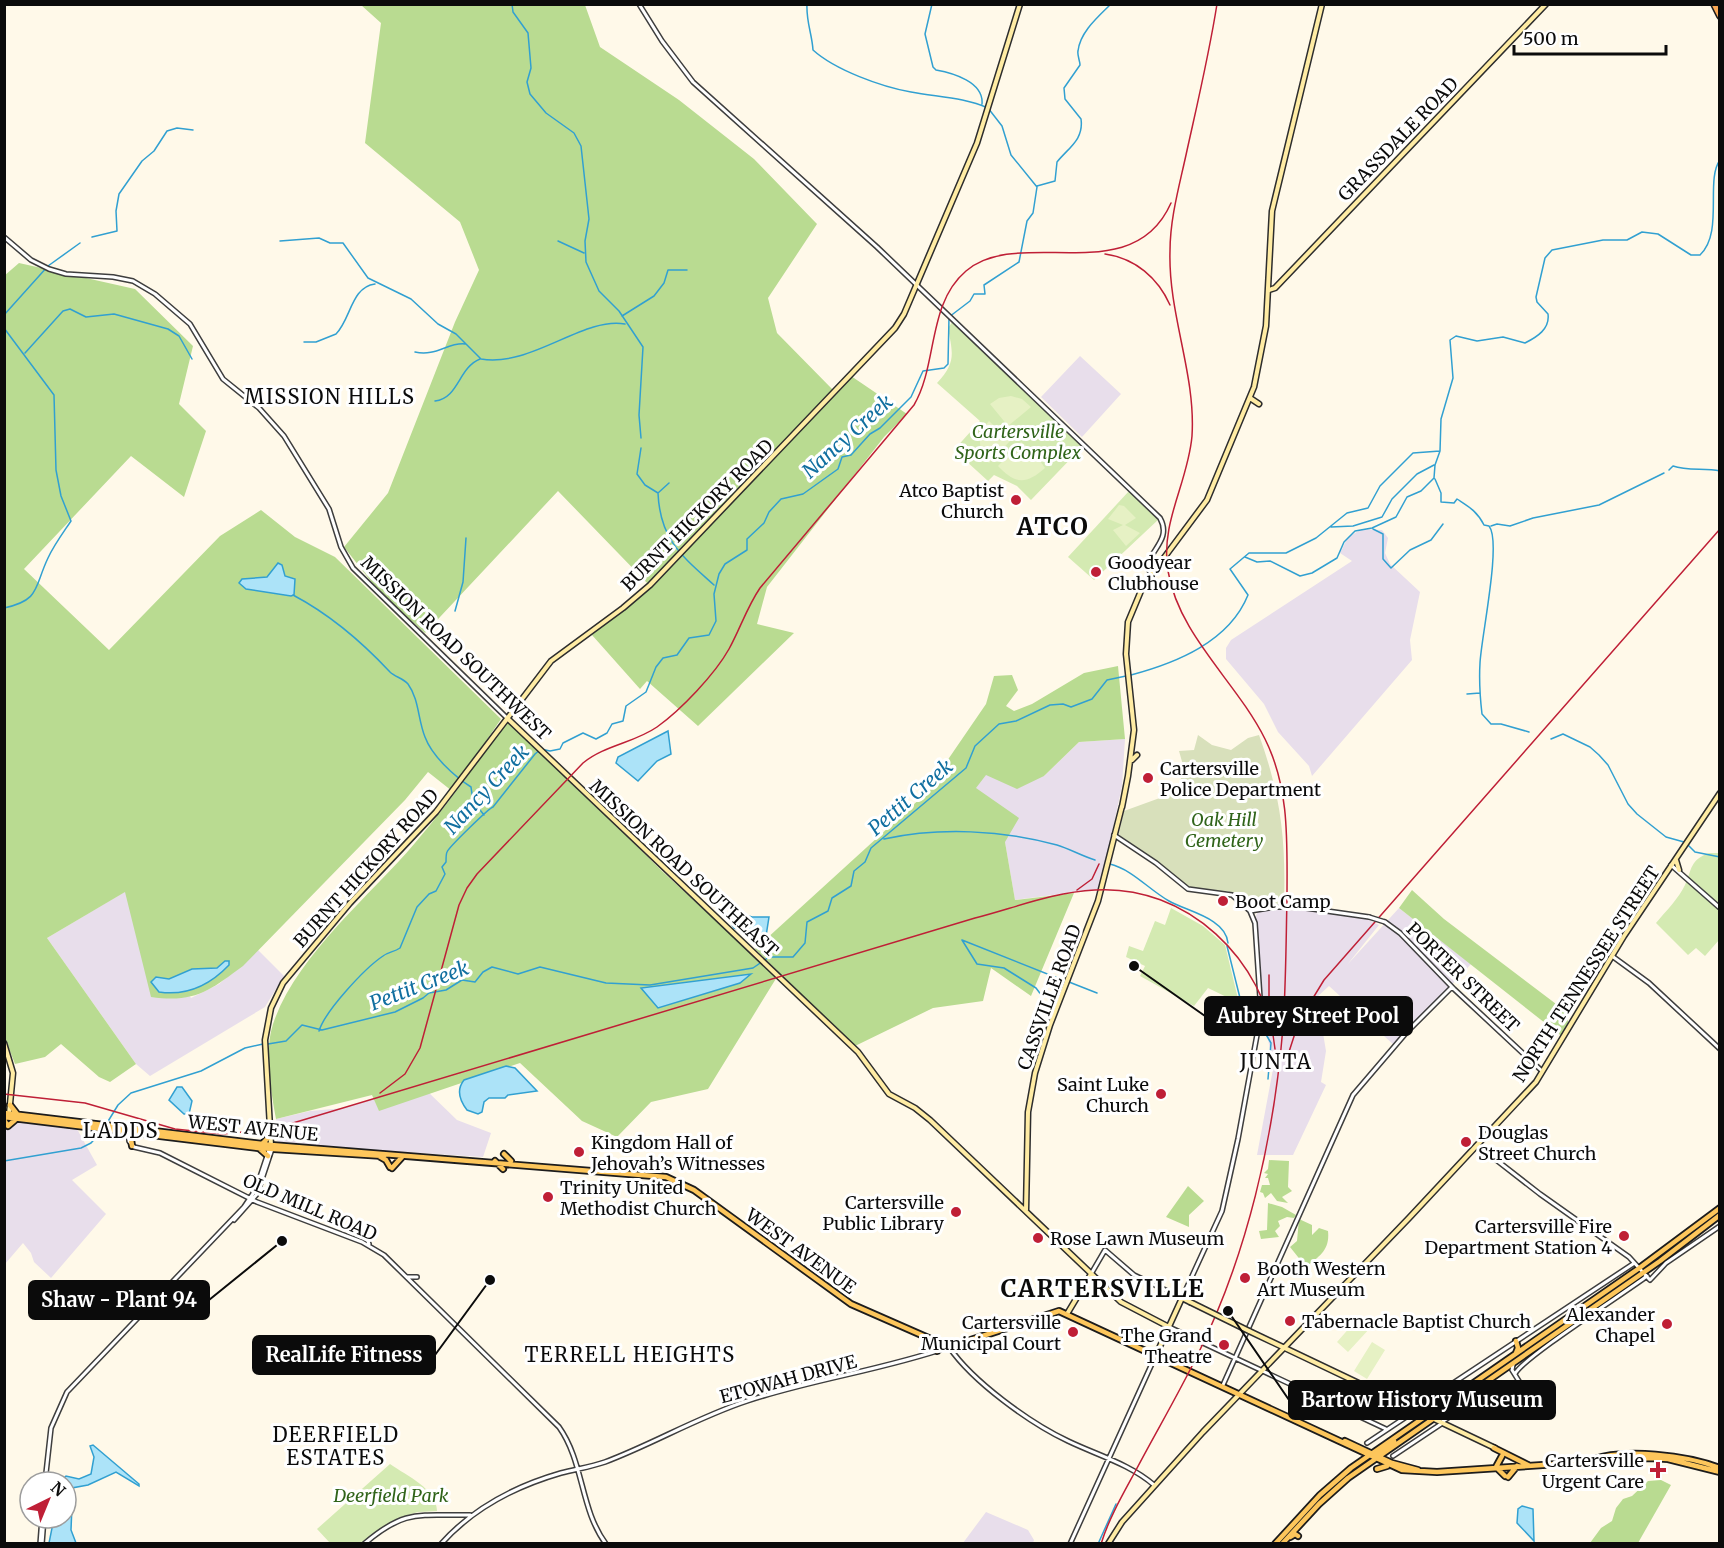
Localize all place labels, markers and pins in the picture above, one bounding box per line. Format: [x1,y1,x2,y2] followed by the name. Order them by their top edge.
[898,479,1004,523] place label: Atco Baptist Church
[1009,493,1023,507] marker: Atco Baptist Church
[1108,551,1199,595] place label: Goodyear Clubhouse
[1089,565,1103,579] marker: Goodyear Clubhouse
[1160,757,1321,801] place label: Cartersville Police Department
[1141,771,1155,785] marker: Cartersville Police Department
[1235,890,1330,913] place label: Boot Camp
[1216,894,1230,908] marker: Boot Camp
[1205,997,1412,1035] callout: Aubrey Street Pool
[1057,1073,1149,1117] place label: Saint Luke Church
[1154,1087,1168,1101] marker: Saint Luke Church
[1478,1121,1597,1165] place label: Douglas Street Church
[590,1131,765,1175] place label: Kingdom Hall of Jehovah’s Witnesses
[1459,1135,1473,1149] marker: Douglas Street Church
[572,1145,586,1159] marker: Kingdom Hall of Jehovah’s Witnesses
[560,1176,716,1220] place label: Trinity United Methodist Church
[541,1190,555,1204] marker: Trinity United Methodist Church
[822,1191,945,1235] place label: Cartersville Public Library
[949,1205,963,1219] marker: Cartersville Public Library
[1424,1215,1612,1259] place label: Cartersville Fire Department Station 4
[1050,1227,1225,1250] place label: Rose Lawn Museum
[1617,1229,1631,1243] marker: Cartersville Fire Department Station 4
[1031,1231,1045,1245] marker: Rose Lawn Museum
[1256,1257,1386,1301] place label: Booth Western Art Museum
[1238,1271,1252,1285] marker: Booth Western Art Museum
[29,1281,209,1319] callout: Shaw - Plant 94
[1565,1303,1655,1347] place label: Alexander Chapel
[1302,1310,1531,1333] place label: Tabernacle Baptist Church
[921,1311,1061,1355] place label: Cartersville Municipal Court
[1283,1314,1297,1328] marker: Tabernacle Baptist Church
[1660,1317,1674,1331] marker: Alexander Chapel
[1121,1324,1212,1368] place label: The Grand Theatre
[1066,1325,1080,1339] marker: Cartersville Municipal Court
[253,1336,435,1374] callout: RealLife Fitness
[1217,1338,1231,1352] marker: The Grand Theatre
[1289,1381,1555,1419] callout: Bartow History Museum
[1542,1449,1644,1493] place label: Cartersville Urgent Care
[1649,1461,1667,1479] marker: Cartersville Urgent Care

